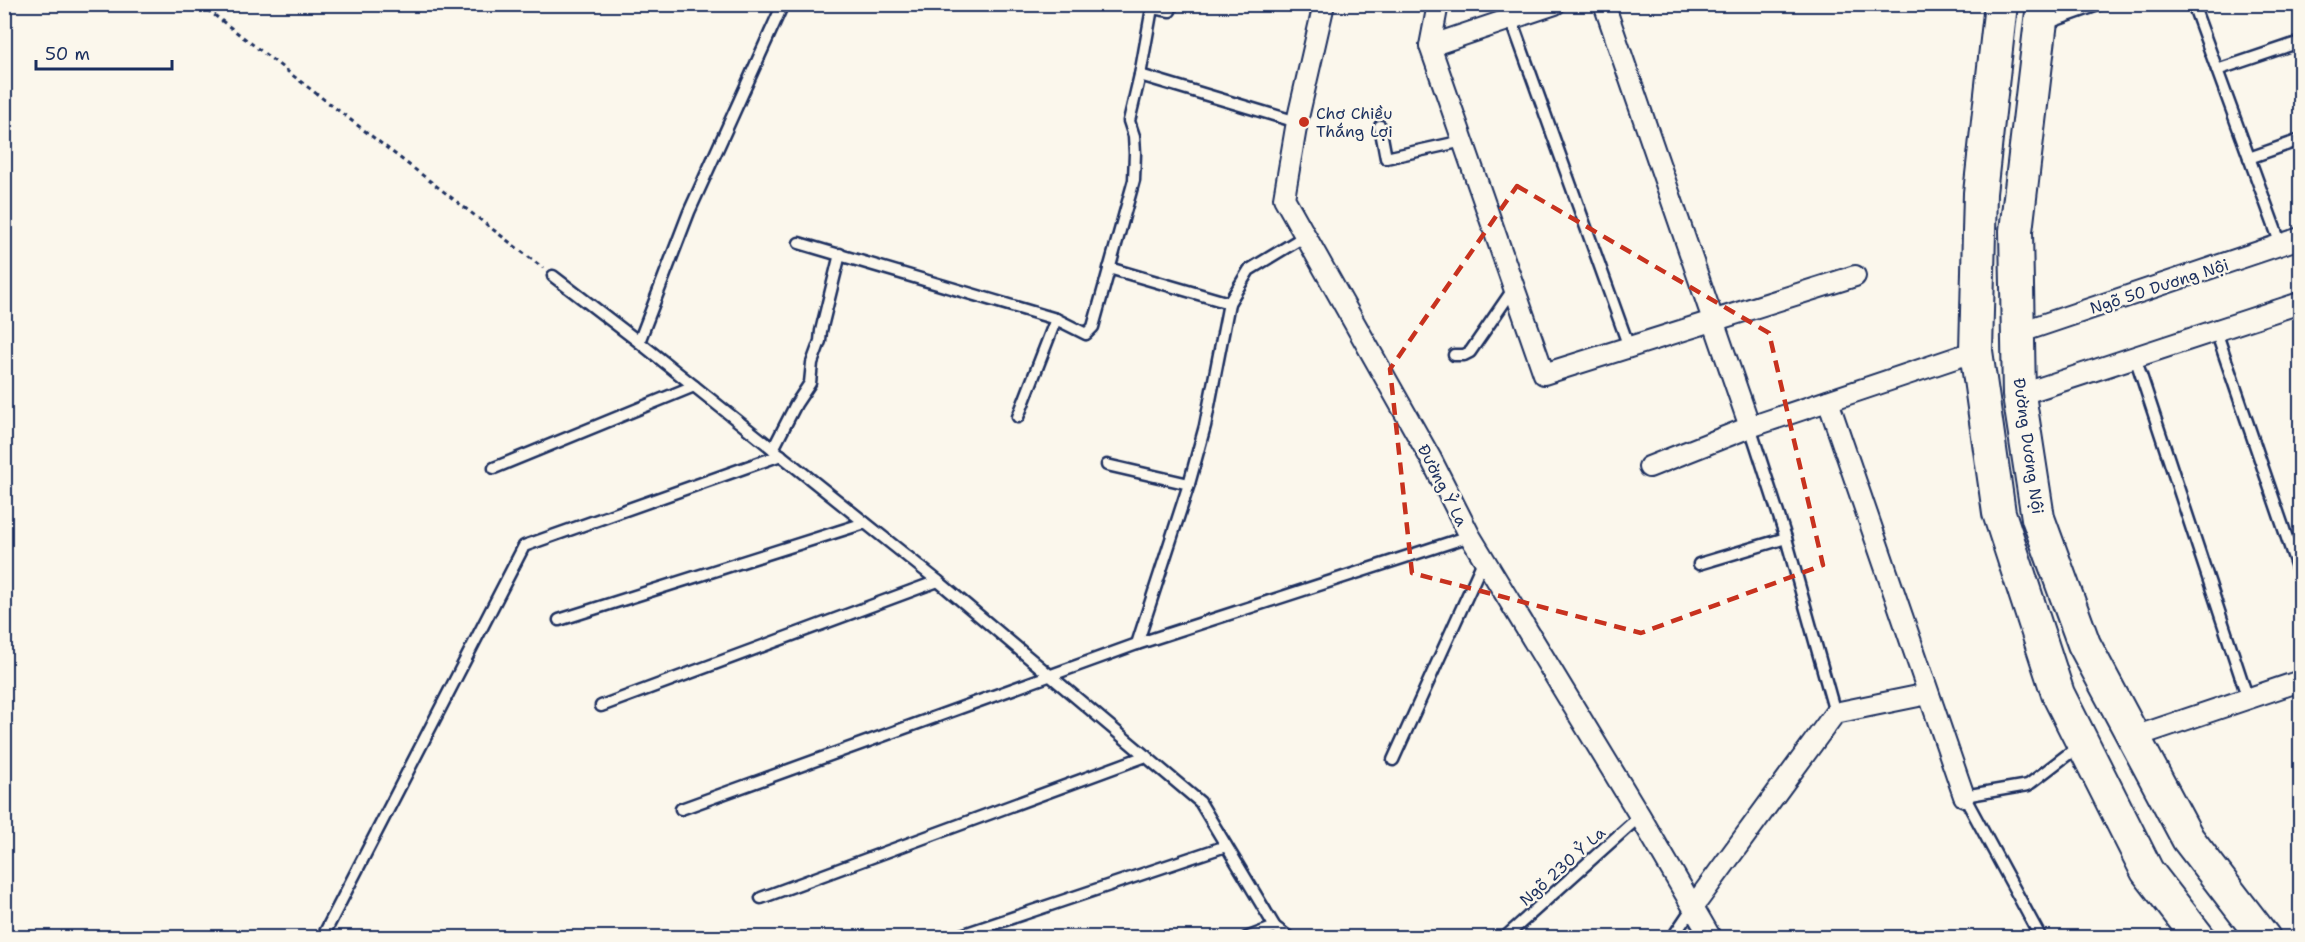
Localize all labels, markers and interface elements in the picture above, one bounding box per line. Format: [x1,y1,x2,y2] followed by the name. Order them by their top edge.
[36,33,172,71] scale bar
[45,42,90,66] text: 50 m
[1316,103,1393,142] place label: Chợ Chiều Thắng Lợi
[1297,115,1311,129] marker: Chợ Chiều Thắng Lợi
[2087,254,2231,319] street label: Ngõ 50 Dương Nội
[2009,377,2048,516] street label: Đường Dương Nội
[1413,440,1473,530] street label: Đường Ỷ La
[1514,822,1610,910] street label: Ngõ 230 Ỷ La

